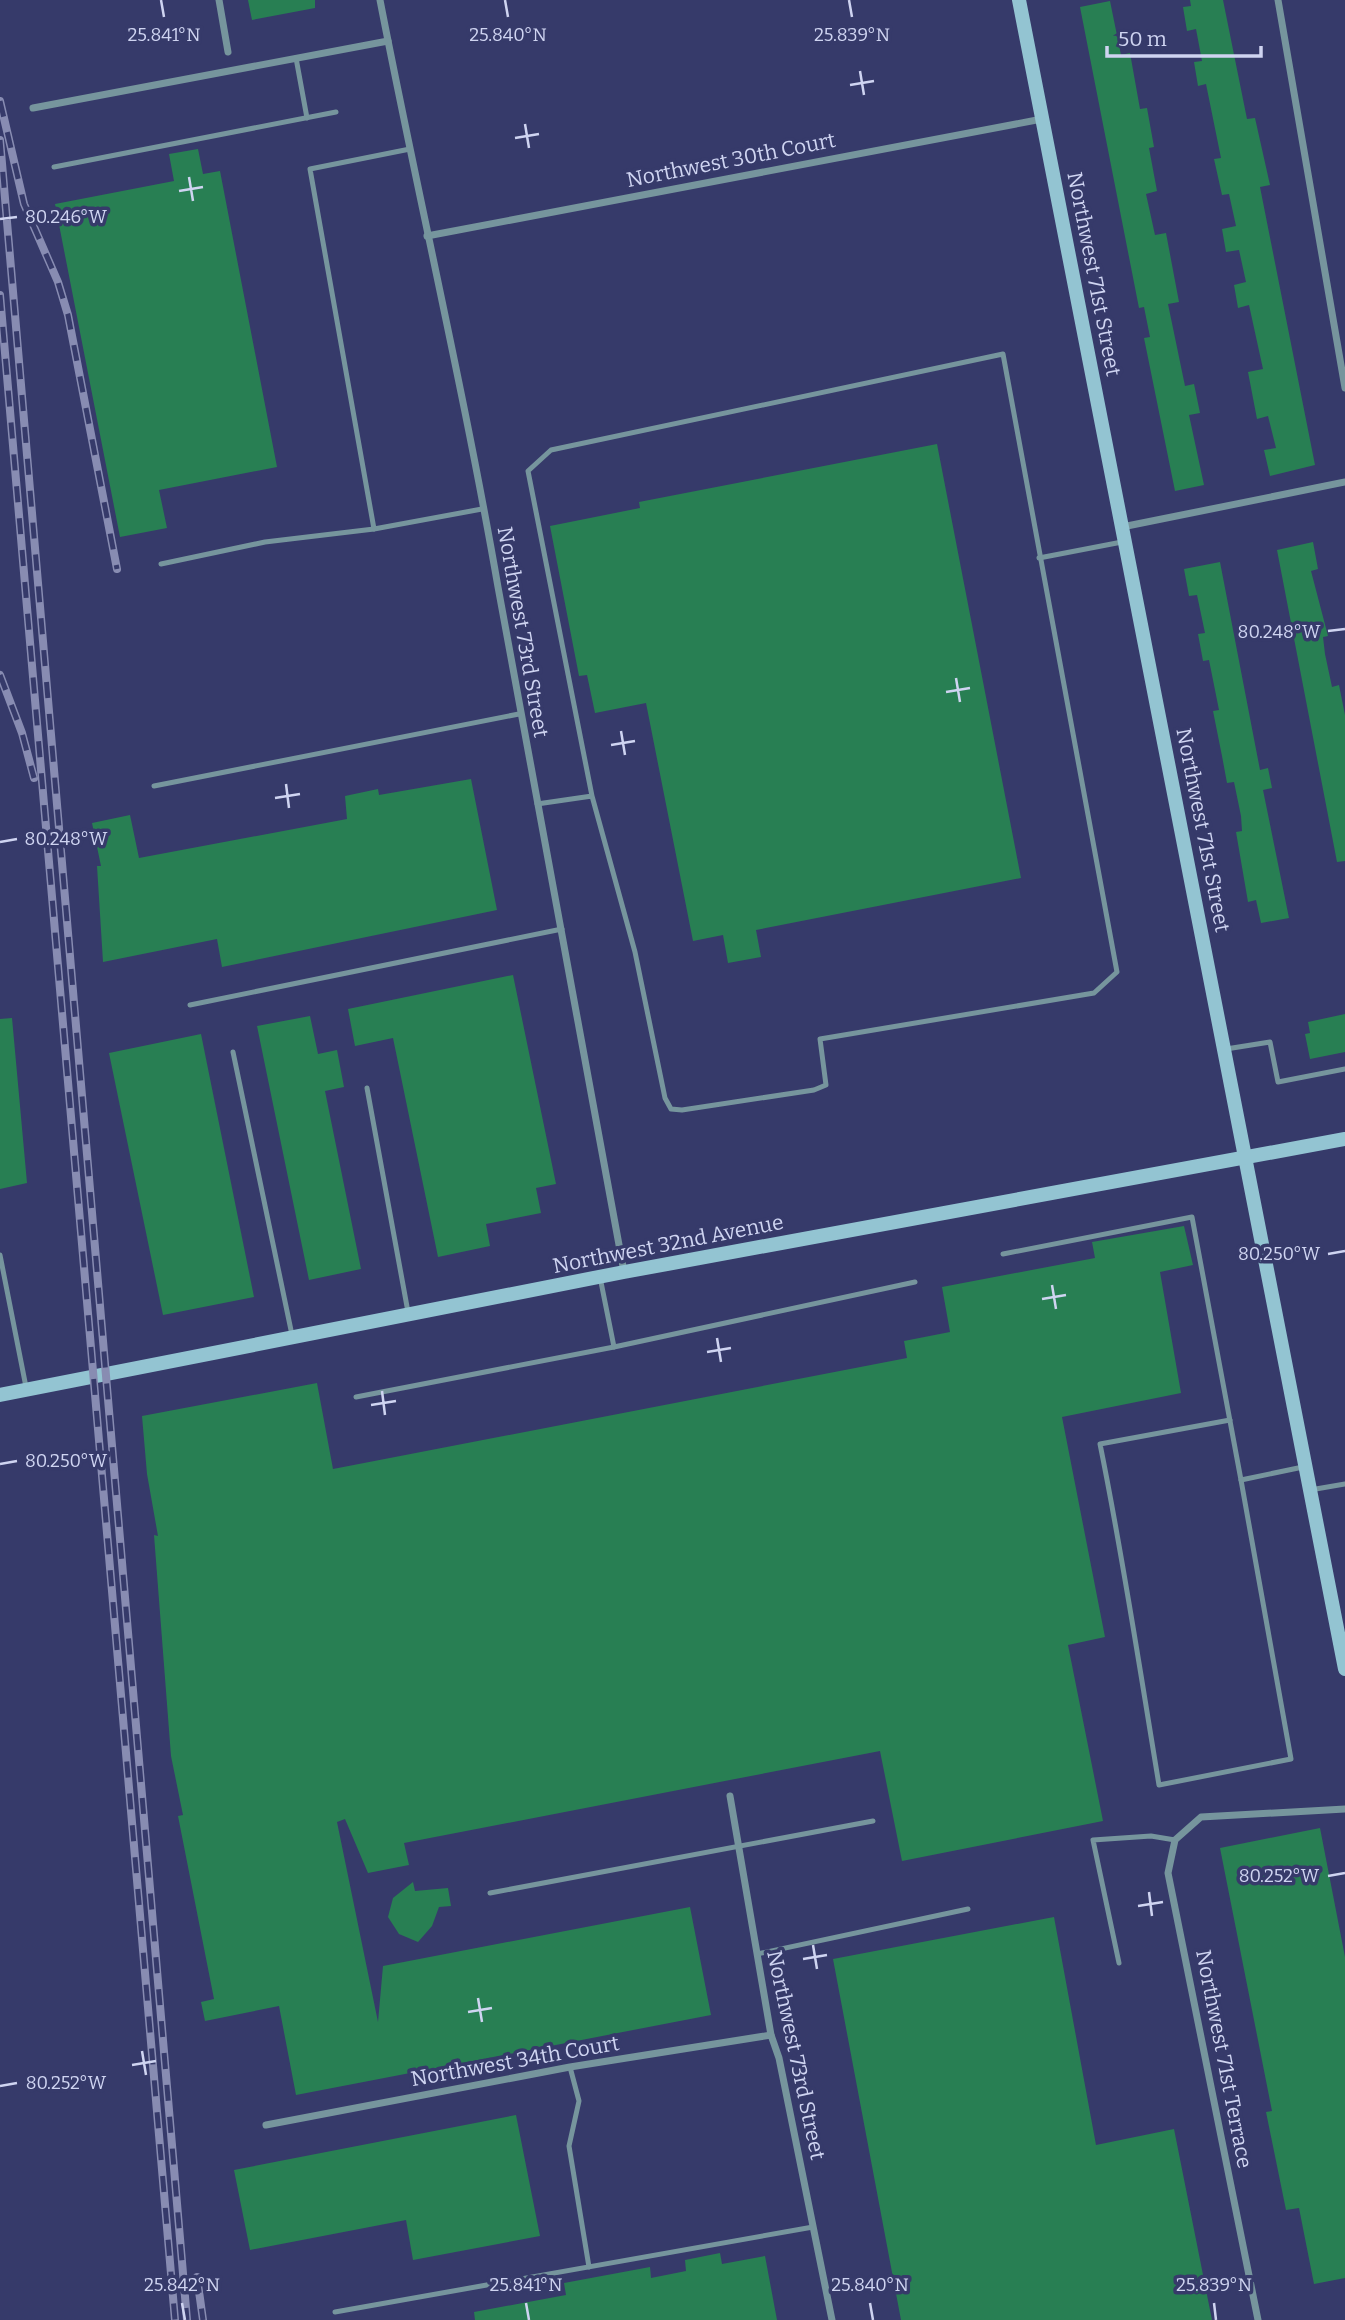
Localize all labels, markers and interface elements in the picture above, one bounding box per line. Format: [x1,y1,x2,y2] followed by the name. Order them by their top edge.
[1107,14,1261,58] scale bar
[128,24,200,46] text: 25.841°N
[469,24,547,46] text: 25.840°N
[814,24,890,46] text: 25.839°N
[1118,26,1167,52] text: 50 m
[624,127,838,193] street label: Northwest 30th Court
[1061,170,1127,379] street label: Northwest 71st Street
[25,206,108,228] text: 80.246°W
[492,525,554,740] street label: Northwest 73rd Street
[1238,621,1321,643] text: 80.248°W
[1170,726,1236,935] street label: Northwest 71st Street
[25,828,108,850] text: 80.248°W
[550,1209,786,1279] street label: Northwest 32nd Avenue
[1238,1243,1321,1265] text: 80.250°W
[25,1450,108,1472] text: 80.250°W
[1239,1865,1320,1887] text: 80.252°W
[761,1948,831,2163] street label: Northwest 73rd Street
[1190,1948,1258,2170] street label: Northwest 71st Terrace
[409,2030,622,2092] street label: Northwest 34th Court
[26,2072,107,2094] text: 80.252°W
[144,2274,220,2296] text: 25.842°N
[490,2274,562,2296] text: 25.841°N
[831,2274,909,2296] text: 25.840°N
[1176,2274,1252,2296] text: 25.839°N

